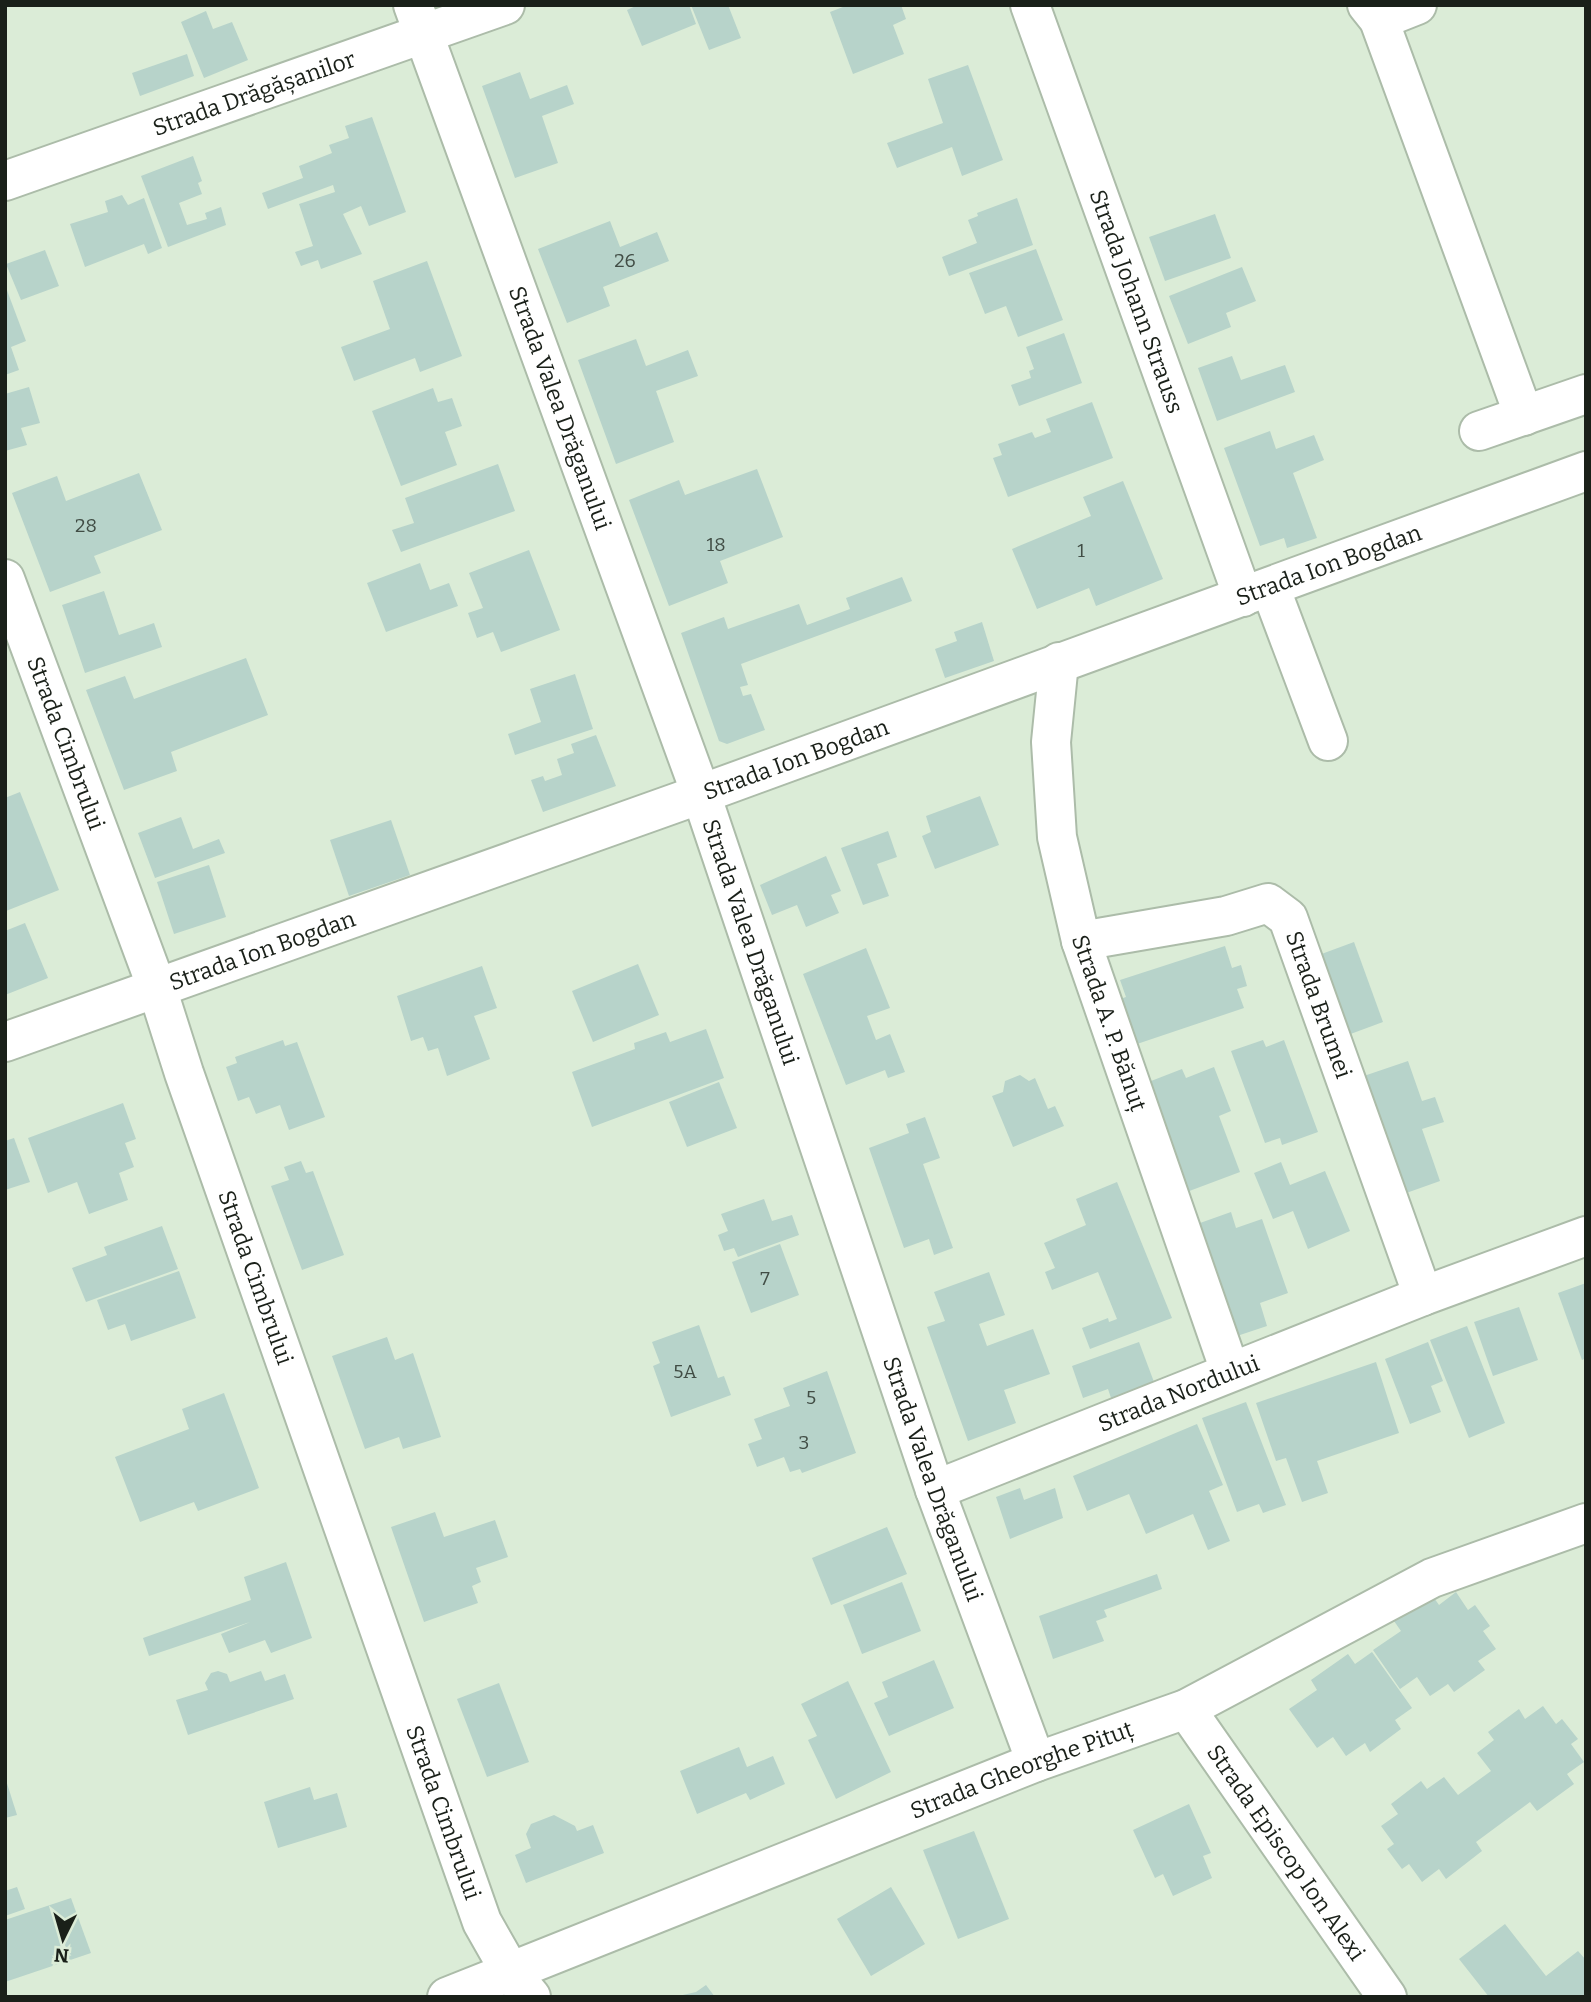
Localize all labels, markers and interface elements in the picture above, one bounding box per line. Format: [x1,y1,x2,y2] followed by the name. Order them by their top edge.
[149,45,359,142] street label: Strada Drăgășanilor
[1084,186,1190,417] street label: Strada Johann Strauss
[614,249,636,272] house number: 26
[503,282,617,534] street label: Strada Valea Drăganului
[75,514,97,537] house number: 28
[1232,518,1426,612] street label: Strada Ion Bogdan
[706,533,726,556] house number: 18
[1077,539,1085,562] house number: 1
[21,652,111,834] street label: Strada Cimbrului
[699,713,893,806] street label: Strada Ion Bogdan
[696,815,805,1069] street label: Strada Valea Drăganului
[165,904,359,996] street label: Strada Ion Bogdan
[1280,927,1358,1082] street label: Strada Brumei
[1066,931,1153,1115] street label: Strada A. P. Bănuț
[212,1186,299,1368] street label: Strada Cimbrului
[760,1267,770,1290] house number: 7
[1094,1349,1263,1438] street label: Strada Nordului
[877,1353,989,1605] street label: Strada Valea Drăganului
[673,1360,697,1383] house number: 5A
[806,1386,816,1409] house number: 5
[799,1431,809,1454] house number: 3
[906,1715,1137,1825] street label: Strada Gheorghe Pituț
[400,1721,487,1903] street label: Strada Cimbrului
[1201,1739,1371,1966] street label: Strada Episcop Ion Alexi
[28,1904,98,1974] north arrow
[53,1943,70,1968] text: N

